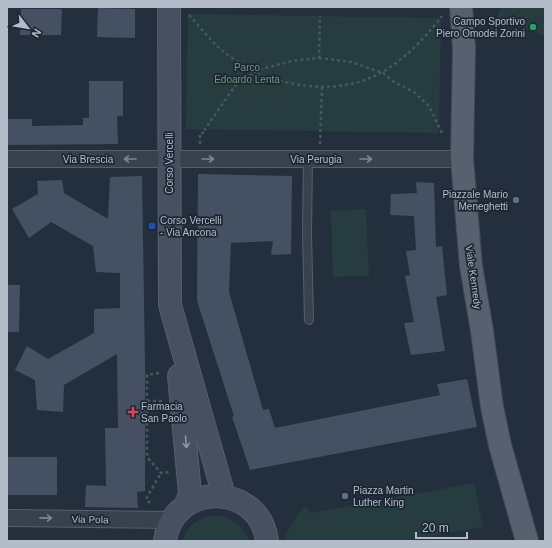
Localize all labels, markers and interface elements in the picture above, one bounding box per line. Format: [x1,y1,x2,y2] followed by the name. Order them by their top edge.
[8,8,48,48] north arrow
[436,16,525,39] place label: Campo Sportivo Piero Omodei Zorini
[528,22,538,32] marker: Campo Sportivo Piero Omodei Zorini
[29,27,44,40] text: N
[214,62,280,85] park label: Parco Edoardo Lenta
[164,132,175,194] street label: Corso Vercelli
[63,154,114,165] street label: Via Brescia
[290,154,342,165] street label: Via Perugia
[124,155,137,163] one-way arrow
[201,155,214,163] one-way arrow
[359,155,372,163] one-way arrow
[442,189,508,212] place label: Piazzale Mario Meneghetti
[511,195,521,205] marker: Piazzale Mario Meneghetti
[160,215,222,238] place label: Corso Vercelli - Via Ancona
[147,221,157,231] marker: Corso Vercelli - Via Ancona
[464,244,483,310] street label: Viale Kennedy
[141,401,188,424] place label: Farmacia San Paolo
[128,407,138,417] marker: Farmacia San Paolo
[182,435,189,448] one-way arrow
[353,485,414,508] place label: Piazza Martin Luther King
[340,491,350,501] marker: Piazza Martin Luther King
[39,514,52,522] one-way arrow
[71,514,109,525] street label: Via Pola
[416,514,467,540] scale bar
[422,521,449,535] text: 20 m

